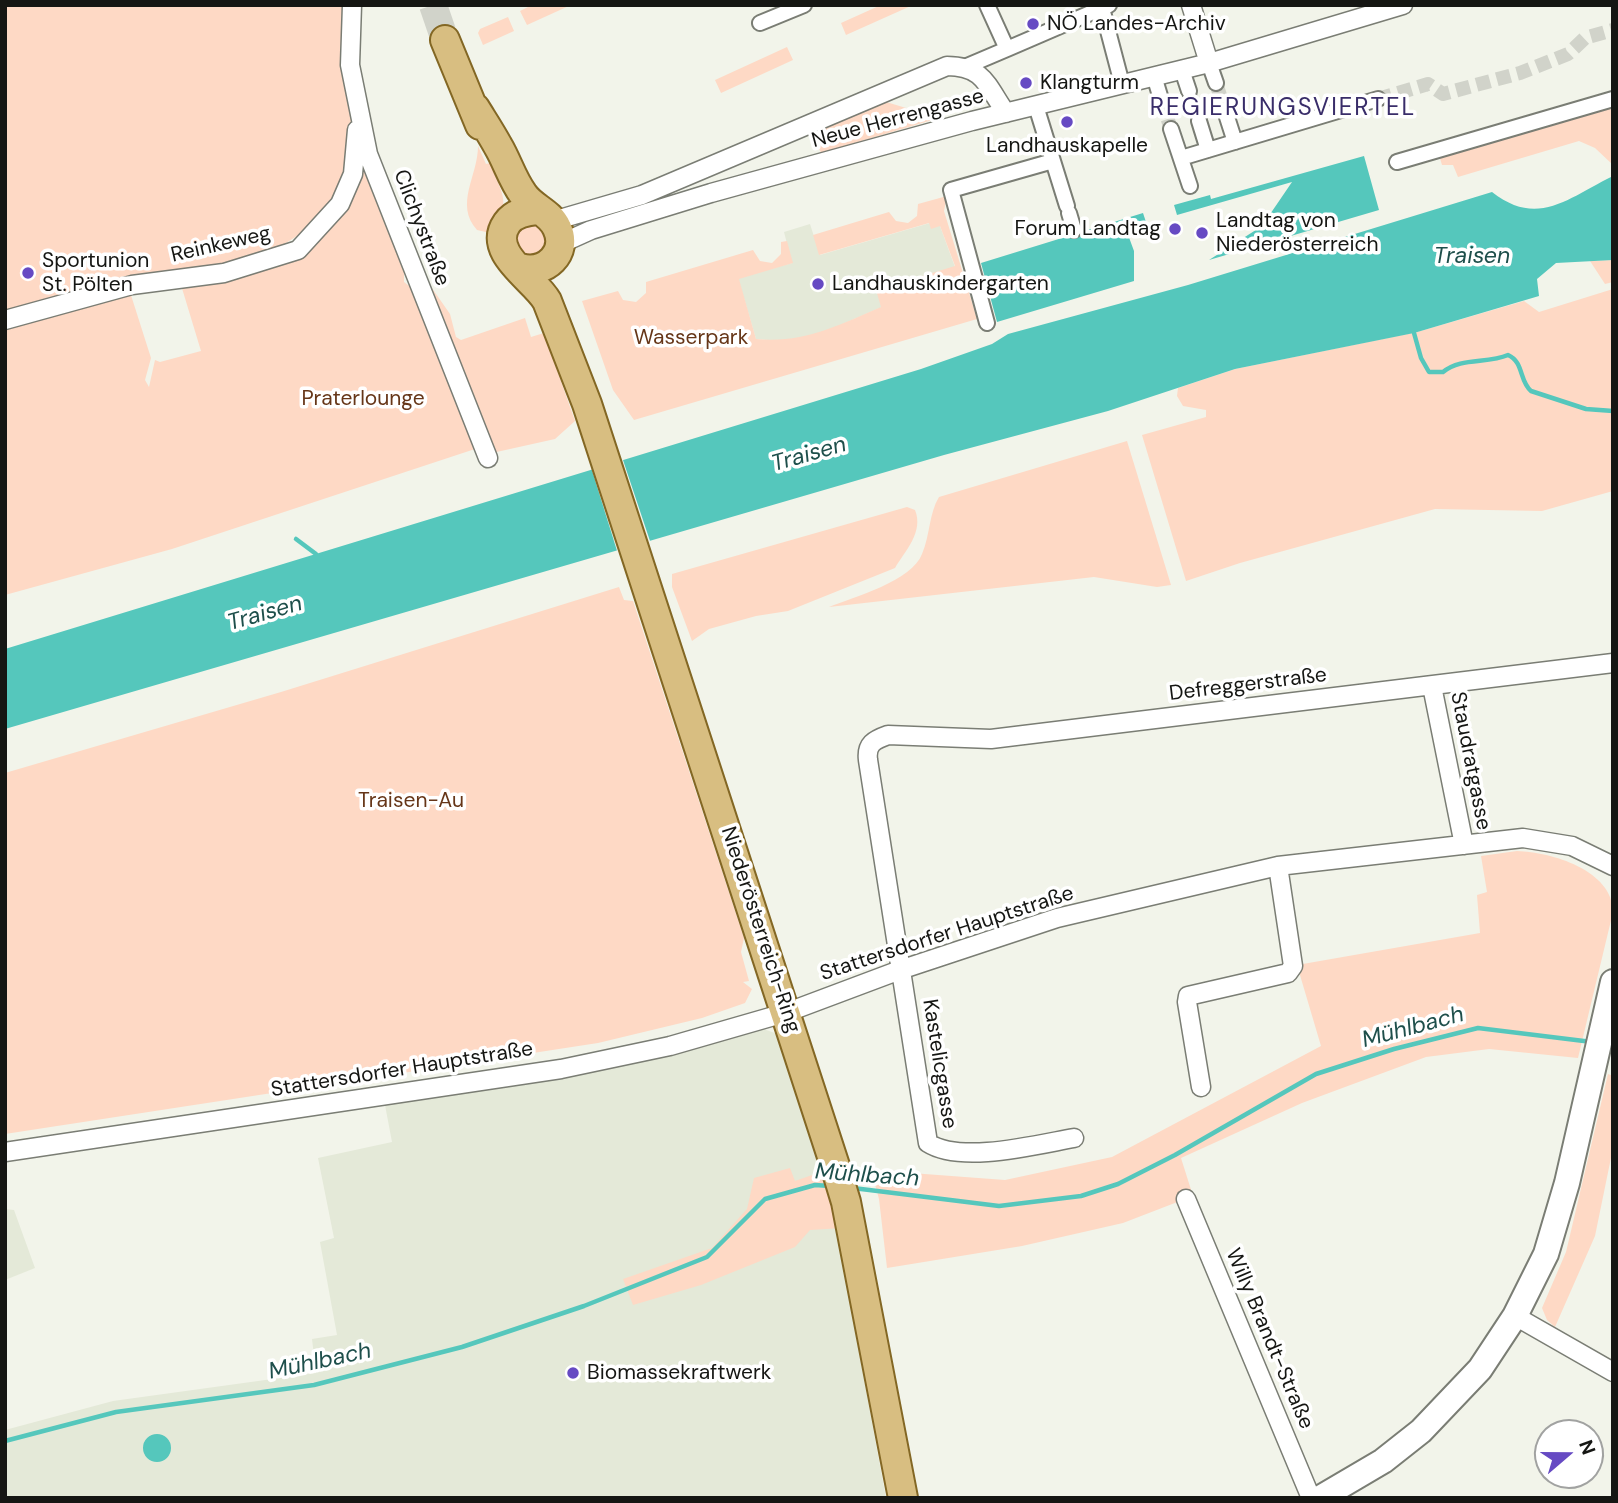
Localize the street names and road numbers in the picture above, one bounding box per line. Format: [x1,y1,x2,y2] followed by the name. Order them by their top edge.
[809,84,987,154] street label: Neue Herrengasse
[387,166,455,290] street label: Clichystraße
[169,221,273,269] street label: Reinkeweg
[1168,663,1328,707] street label: Defreggerstraße
[1444,690,1496,832] street label: Staudratgasse
[715,824,805,1036] street label: Niederösterreich-Ring
[817,881,1077,987] street label: Stattersdorfer Hauptstraße
[916,997,962,1131] street label: Kastelicgasse
[269,1037,535,1103] street label: Stattersdorfer Hauptstraße
[1220,1245,1318,1433] street label: Willy Brandt-Straße

